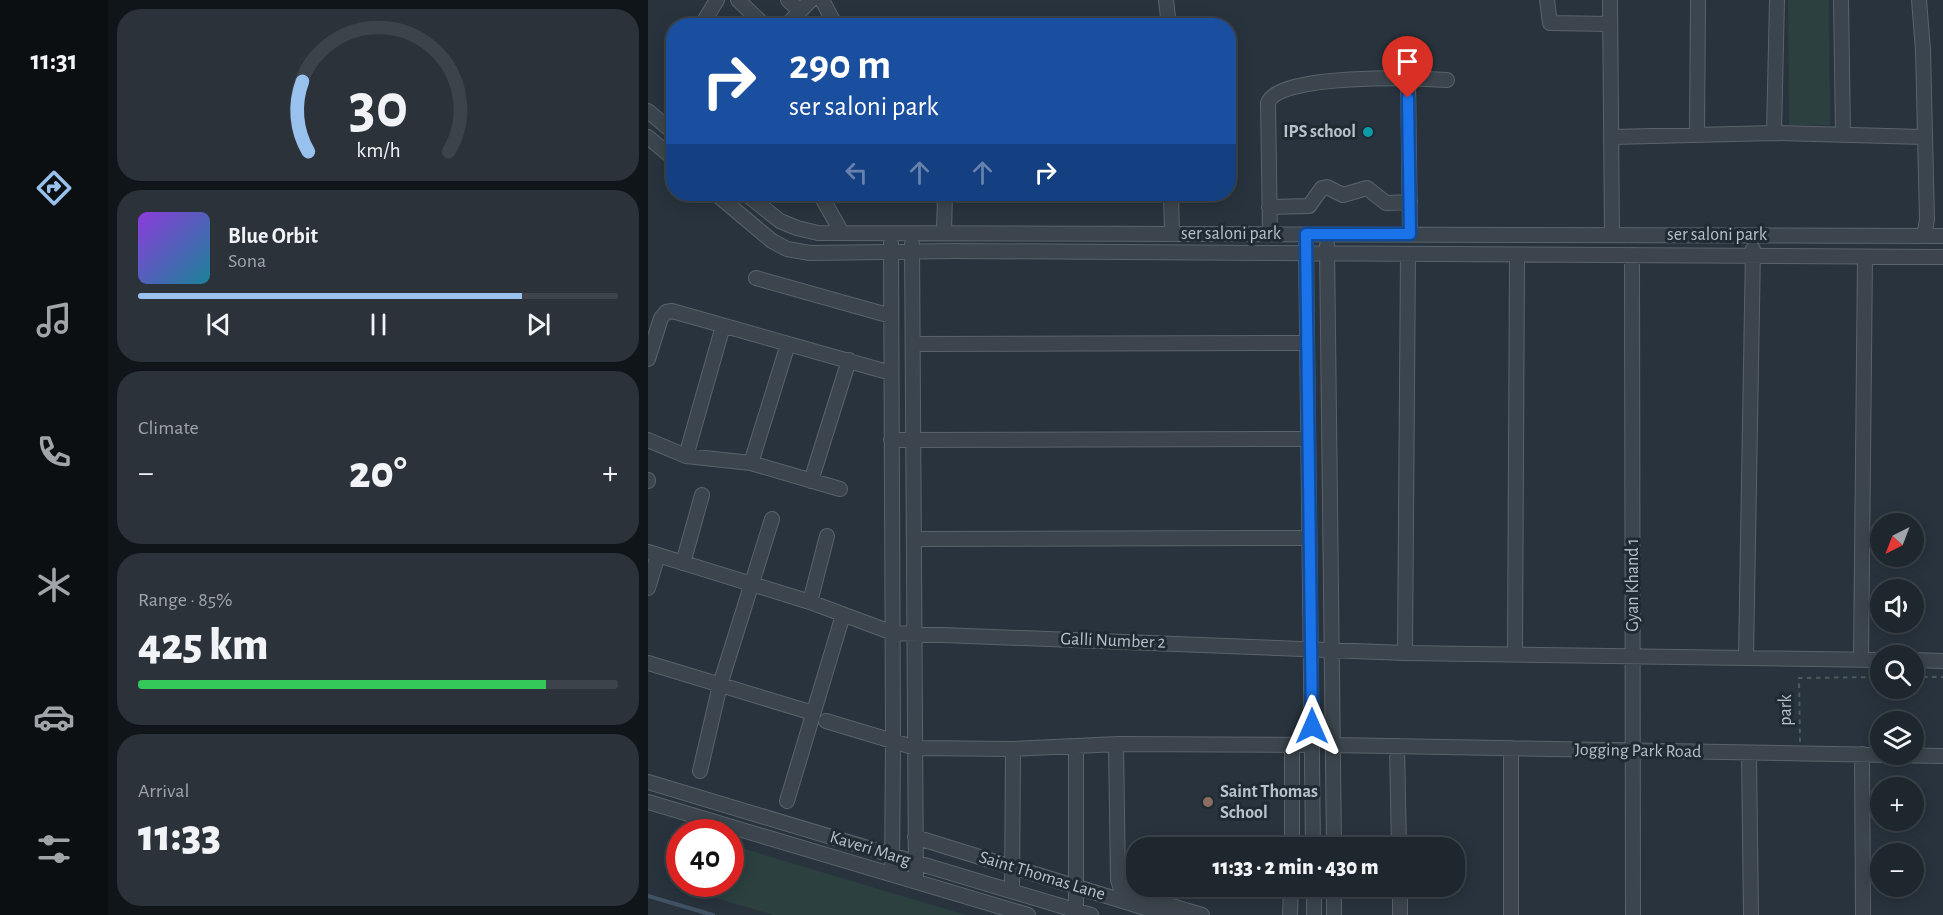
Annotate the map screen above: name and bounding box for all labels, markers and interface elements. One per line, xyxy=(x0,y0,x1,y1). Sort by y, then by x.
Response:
pin xyxy=(1382,36,1433,98)
icon: right xyxy=(690,42,768,120)
text: 290 m xyxy=(789,44,891,86)
icon: arrive xyxy=(1391,45,1424,78)
text: 11:31 xyxy=(31,47,77,74)
text: 30 xyxy=(348,76,408,138)
text: ser saloni park xyxy=(789,93,939,120)
place label: IPS school xyxy=(1283,123,1356,141)
marker: IPS school xyxy=(1361,125,1375,139)
text: km/h xyxy=(356,140,400,161)
icon: left xyxy=(840,156,873,189)
icon: ahead xyxy=(903,156,936,189)
icon: ahead xyxy=(966,156,999,189)
icon: right xyxy=(1029,156,1062,189)
icon: directions xyxy=(33,167,75,209)
text: Blue Orbit xyxy=(228,225,318,247)
street label: ser saloni park xyxy=(1181,225,1282,243)
street label: ser saloni park xyxy=(1667,226,1768,244)
text: Sona xyxy=(228,251,266,271)
icon: music xyxy=(33,299,75,341)
icon: previous xyxy=(202,308,235,341)
icon: pause xyxy=(362,308,395,341)
icon: next xyxy=(522,308,555,341)
text: Climate xyxy=(138,418,199,438)
icon: phone xyxy=(33,431,75,473)
text: 20° xyxy=(349,451,407,496)
text: − xyxy=(138,457,154,490)
text: + xyxy=(602,457,618,490)
north arrow xyxy=(1870,513,1924,567)
map controls xyxy=(1870,513,1924,897)
street label: Gyan Khand 1 xyxy=(1624,538,1642,632)
icon: climate xyxy=(33,564,75,606)
button: sound xyxy=(1870,579,1924,633)
text: Range · 85% xyxy=(138,590,233,610)
text: 425 km xyxy=(138,623,268,668)
street label: Galli Number 2 xyxy=(1060,630,1166,652)
button: search xyxy=(1870,645,1924,699)
position arrow xyxy=(1280,694,1344,758)
street label: park xyxy=(1777,694,1795,726)
icon: car xyxy=(33,696,75,738)
button: layers xyxy=(1870,711,1924,765)
street label: Jogging Park Road xyxy=(1574,741,1702,761)
button: + xyxy=(1870,777,1924,831)
text: Arrival xyxy=(138,781,189,801)
place label: Saint Thomas School xyxy=(1220,783,1318,822)
marker: Saint Thomas School xyxy=(1201,795,1215,809)
text: 11:33 xyxy=(138,814,221,859)
speed limit sign: 40 xyxy=(666,819,744,897)
icon: filters xyxy=(33,828,75,870)
street label: Kaveri Marg xyxy=(828,828,913,870)
button: − xyxy=(1870,843,1924,897)
street label: Saint Thomas Lane xyxy=(977,848,1107,904)
text: 11:33 · 2 min · 430 m xyxy=(1212,856,1379,878)

